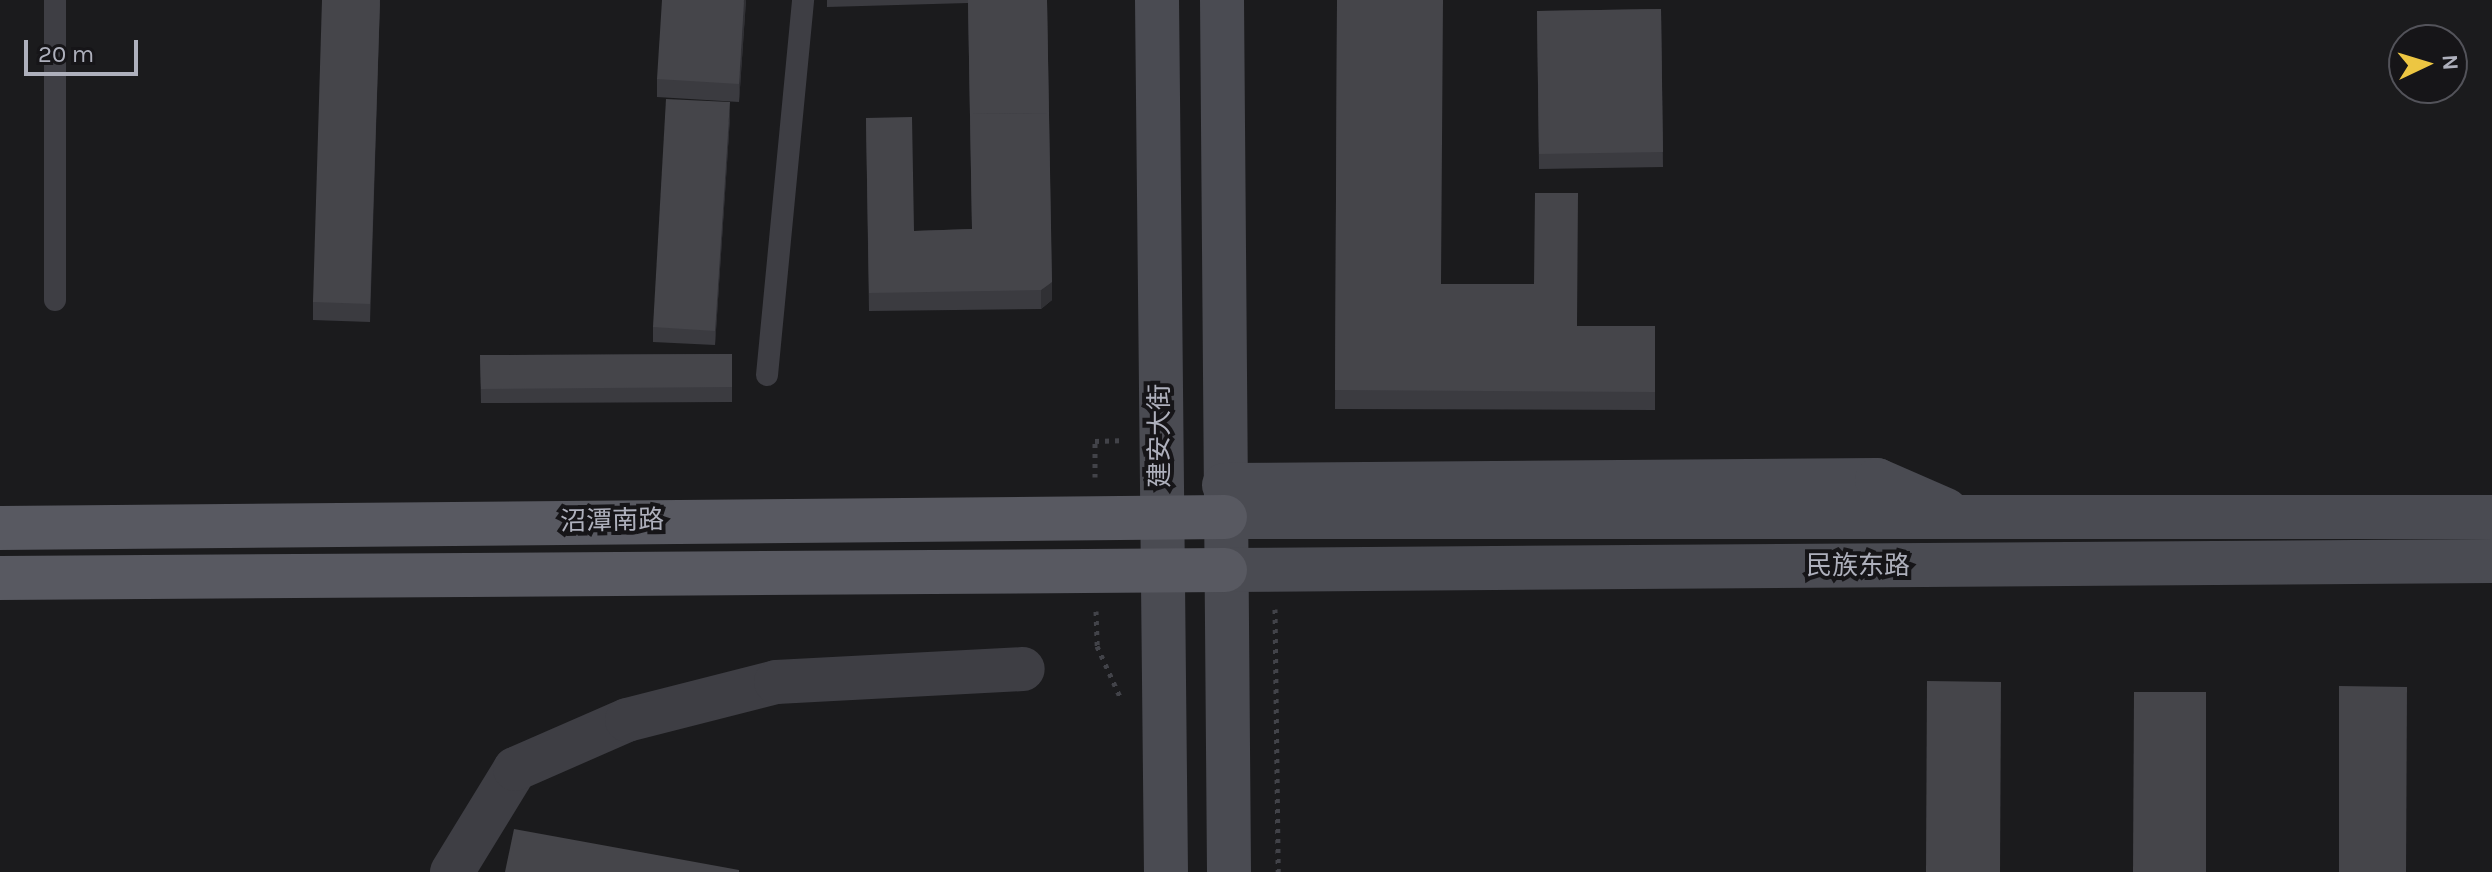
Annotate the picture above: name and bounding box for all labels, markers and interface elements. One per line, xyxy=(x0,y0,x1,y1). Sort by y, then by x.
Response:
scale bar xyxy=(28,24,142,74)
north arrow xyxy=(2388,24,2468,104)
text: 20 m xyxy=(38,40,94,68)
text: N xyxy=(2436,54,2463,71)
street label: 建安大街 xyxy=(1144,384,1176,488)
street label: 沼潭南路 xyxy=(560,504,664,538)
street label: 民族东路 xyxy=(1806,550,1910,582)

